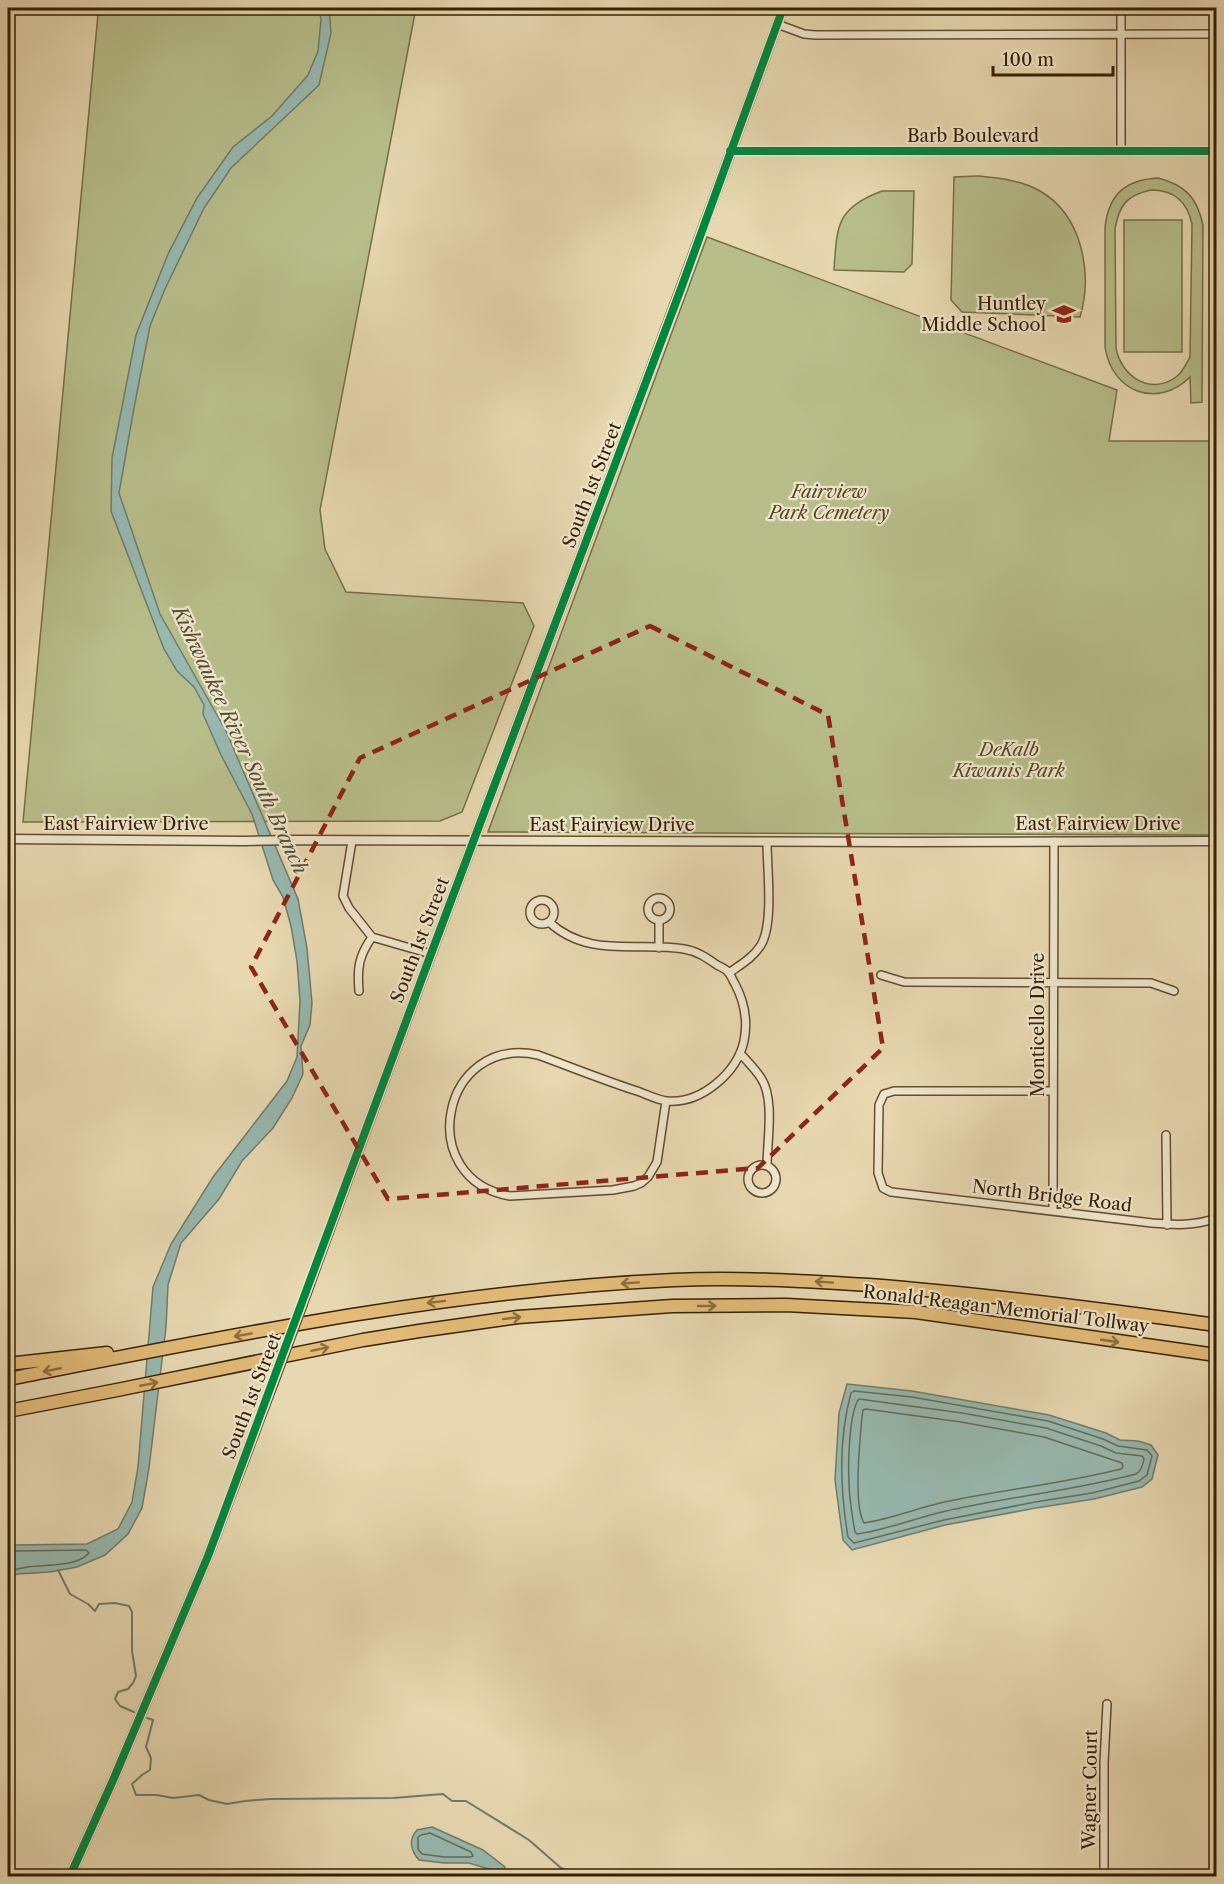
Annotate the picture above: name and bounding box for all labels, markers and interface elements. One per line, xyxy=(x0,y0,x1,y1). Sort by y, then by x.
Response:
scale bar xyxy=(993,39,1113,77)
text: 100 m xyxy=(1002,49,1054,71)
street label: Barb Boulevard xyxy=(907,125,1039,147)
place label: Huntley Middle School xyxy=(921,293,1047,336)
school or university icon: Huntley Middle School xyxy=(1051,301,1077,327)
street label: South 1st Street xyxy=(558,418,626,551)
park label: Fairview Park Cemetery xyxy=(767,481,889,524)
water label: Kishwaukee River South Branch xyxy=(166,600,313,878)
park label: DeKalb Kiwanis Park xyxy=(951,739,1066,782)
street label: East Fairview Drive xyxy=(43,813,209,835)
street label: East Fairview Drive xyxy=(1015,813,1181,835)
street label: East Fairview Drive xyxy=(529,814,695,836)
street label: South 1st Street xyxy=(386,873,454,1006)
street label: Monticello Drive xyxy=(1027,953,1049,1097)
street label: North Bridge Road xyxy=(971,1175,1133,1217)
one-way arrow xyxy=(815,1276,835,1287)
one-way arrow xyxy=(620,1277,640,1288)
street label: Ronald Reagan Memorial Tollway xyxy=(862,1281,1151,1338)
one-way arrow xyxy=(426,1296,446,1307)
one-way arrow xyxy=(696,1300,716,1312)
one-way arrow xyxy=(502,1312,522,1323)
street label: South 1st Street xyxy=(218,1329,286,1462)
one-way arrow xyxy=(234,1330,254,1341)
one-way arrow xyxy=(1099,1335,1119,1346)
one-way arrow xyxy=(310,1342,329,1354)
one-way arrow xyxy=(43,1365,62,1377)
one-way arrow xyxy=(138,1378,158,1389)
street label: Wagner Court xyxy=(1078,1729,1102,1851)

